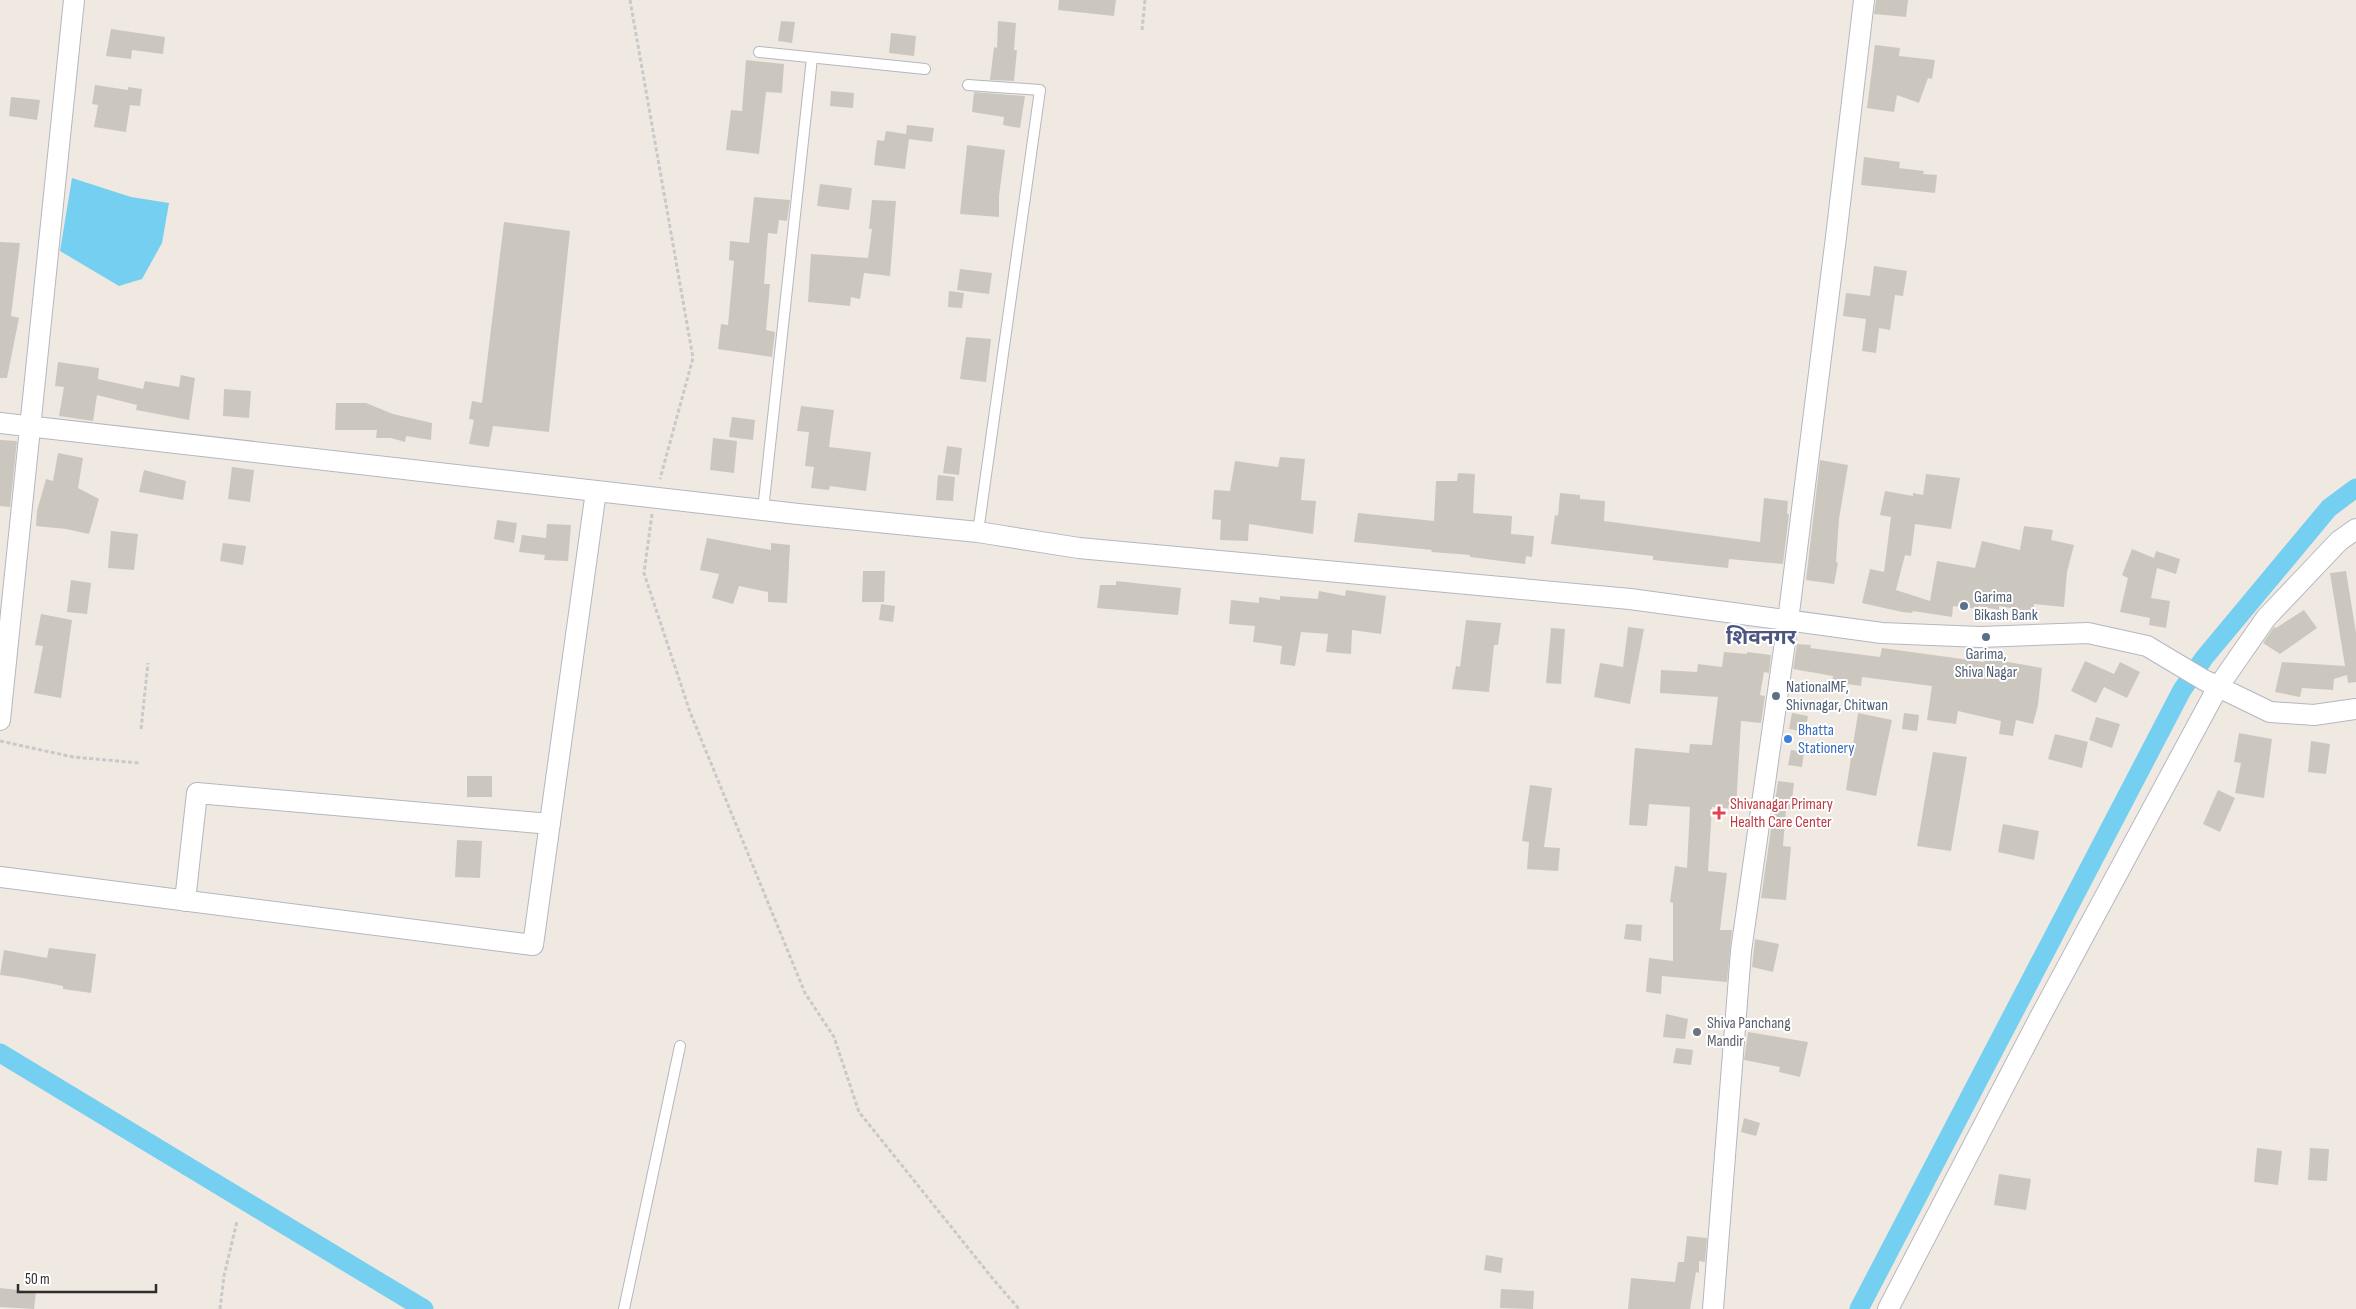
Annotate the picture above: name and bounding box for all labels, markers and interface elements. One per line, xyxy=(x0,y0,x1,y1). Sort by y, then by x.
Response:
place label: Garima Bikash Bank xyxy=(1974,588,2038,625)
marker: Garima Bikash Bank xyxy=(1958,600,1970,612)
district label: शिवनगर xyxy=(1726,625,1797,650)
marker: Garima, Shiva Nagar xyxy=(1980,631,1992,643)
place label: Garima, Shiva Nagar xyxy=(1955,645,2018,682)
place label: NationalMF, Shivnagar, Chitwan xyxy=(1786,678,1888,715)
marker: NationalMF, Shivnagar, Chitwan xyxy=(1770,690,1782,702)
place label: Bhatta Stationery xyxy=(1798,721,1854,758)
marker: Bhatta Stationery xyxy=(1782,733,1794,745)
place label: Shivanagar Primary Health Care Center xyxy=(1730,795,1833,832)
marker: Shivanagar Primary Health Care Center xyxy=(1712,806,1726,820)
place label: Shiva Panchang Mandir xyxy=(1707,1014,1791,1051)
marker: Shiva Panchang Mandir xyxy=(1691,1026,1703,1038)
scale bar xyxy=(18,1262,155,1294)
text: 50 m xyxy=(25,1270,50,1289)

